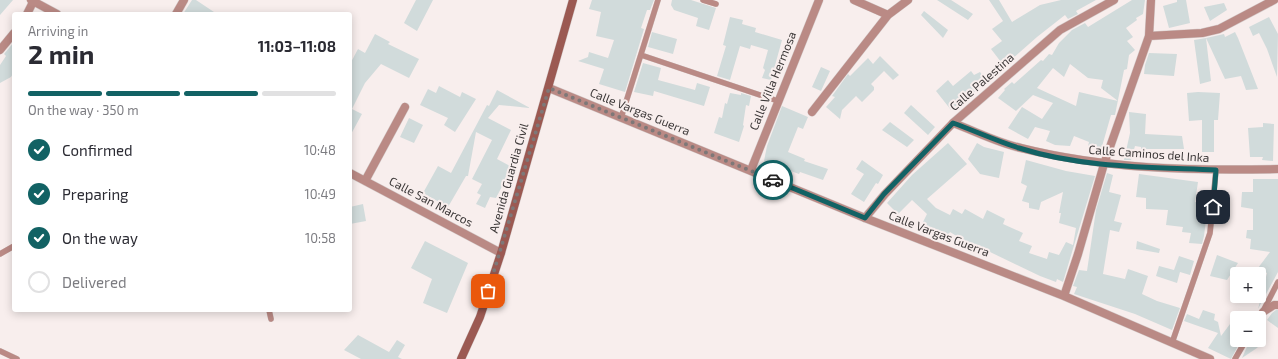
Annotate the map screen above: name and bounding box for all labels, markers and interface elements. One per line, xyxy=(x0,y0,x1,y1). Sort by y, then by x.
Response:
text: Arriving in xyxy=(28,23,88,39)
street label: Calle Villa Hermosa xyxy=(746,29,798,132)
text: 11:03–11:08 xyxy=(258,37,336,55)
text: 2 min xyxy=(28,38,94,69)
street label: Calle Palestina xyxy=(946,50,1016,113)
street label: Calle Vargas Guerra xyxy=(588,85,692,138)
text: On the way · 350 m xyxy=(28,102,139,118)
street label: Avenida Guardia Civil xyxy=(486,121,531,234)
icon: check xyxy=(28,139,50,161)
text: Confirmed xyxy=(62,141,133,159)
text: 10:48 xyxy=(304,142,336,158)
street label: Calle Caminos del Inka xyxy=(1088,142,1210,164)
courier xyxy=(753,160,793,200)
icon: car xyxy=(762,169,784,191)
street label: Calle San Marcos xyxy=(387,173,476,229)
icon: check xyxy=(28,183,50,205)
text: Preparing xyxy=(62,185,128,203)
text: 10:49 xyxy=(304,186,336,202)
pin xyxy=(1196,190,1230,224)
icon: home xyxy=(1202,196,1224,218)
street label: Calle Vargas Guerra xyxy=(887,207,992,259)
icon: check xyxy=(28,227,50,249)
text: On the way xyxy=(62,229,138,247)
text: 10:58 xyxy=(305,230,336,246)
map controls xyxy=(1230,267,1266,347)
button: + xyxy=(1230,267,1266,303)
text: Delivered xyxy=(62,273,127,291)
pin xyxy=(471,274,505,308)
icon: bag xyxy=(477,280,499,302)
button: − xyxy=(1230,311,1266,347)

